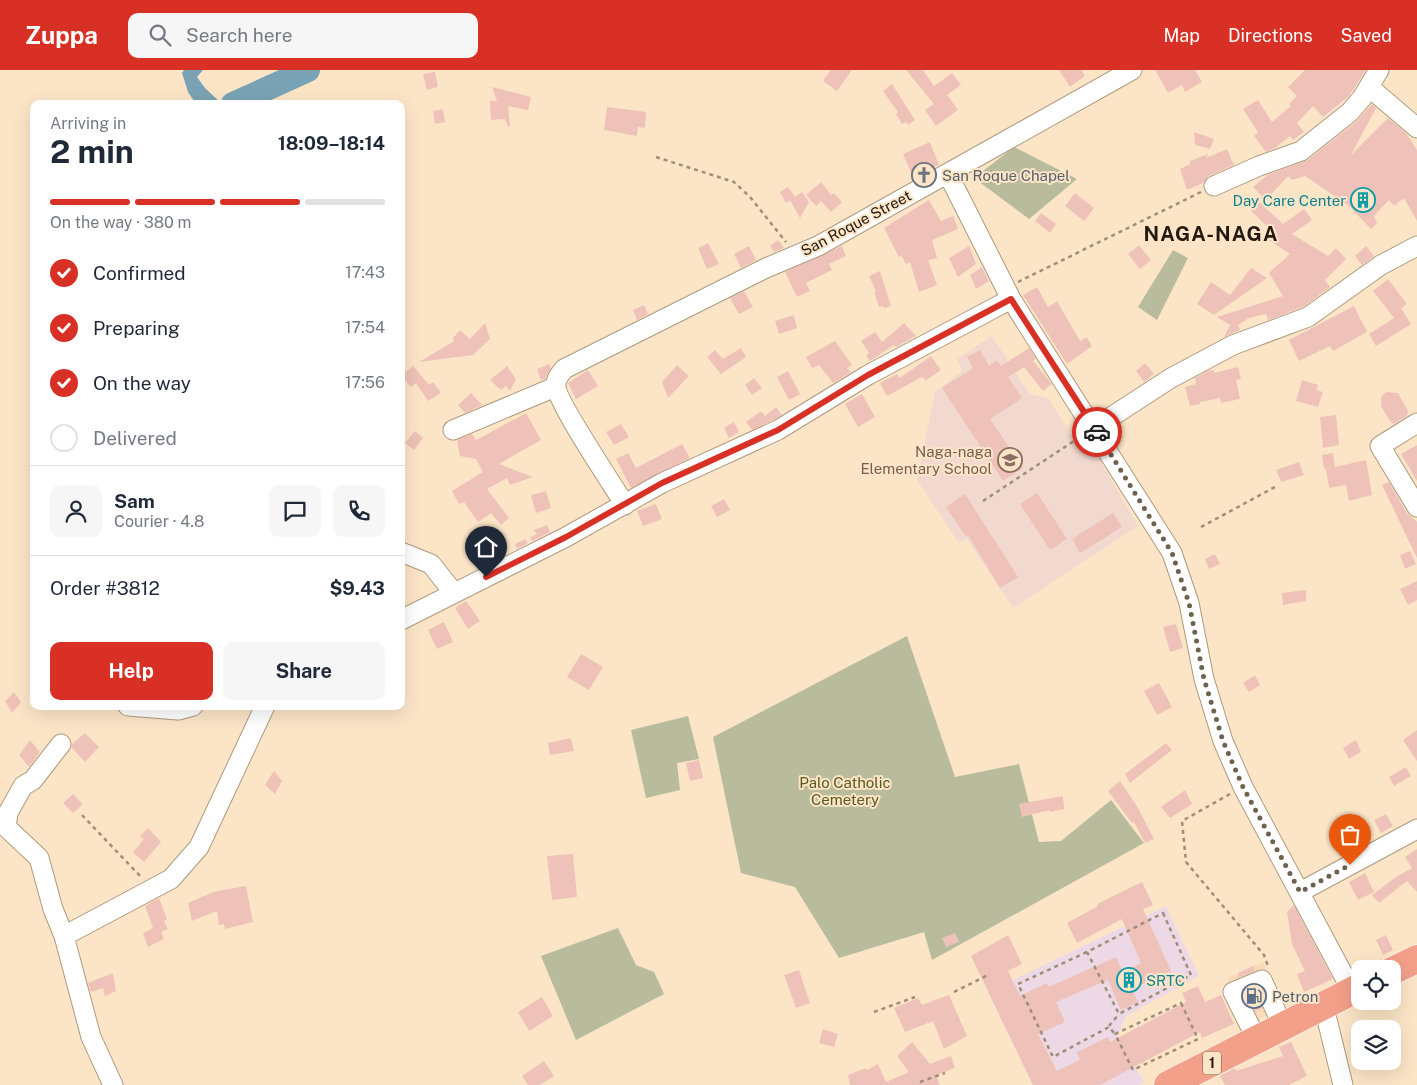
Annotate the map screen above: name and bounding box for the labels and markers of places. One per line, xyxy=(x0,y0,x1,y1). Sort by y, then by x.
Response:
church icon: San Roque Chapel xyxy=(911,162,937,188)
place label: San Roque Chapel xyxy=(942,167,1070,184)
building icon: Day Care Center xyxy=(1350,187,1376,213)
place label: Day Care Center xyxy=(1233,192,1346,209)
place label: Naga-naga Elementary School xyxy=(860,443,992,477)
school or university icon: Naga-naga Elementary School xyxy=(997,447,1023,473)
pin xyxy=(465,526,507,577)
pin xyxy=(1329,814,1371,865)
building icon: SRTC xyxy=(1116,967,1142,993)
place label: SRTC xyxy=(1146,972,1185,989)
fuel station icon: Petron xyxy=(1241,983,1267,1009)
place label: Petron xyxy=(1272,988,1318,1005)

